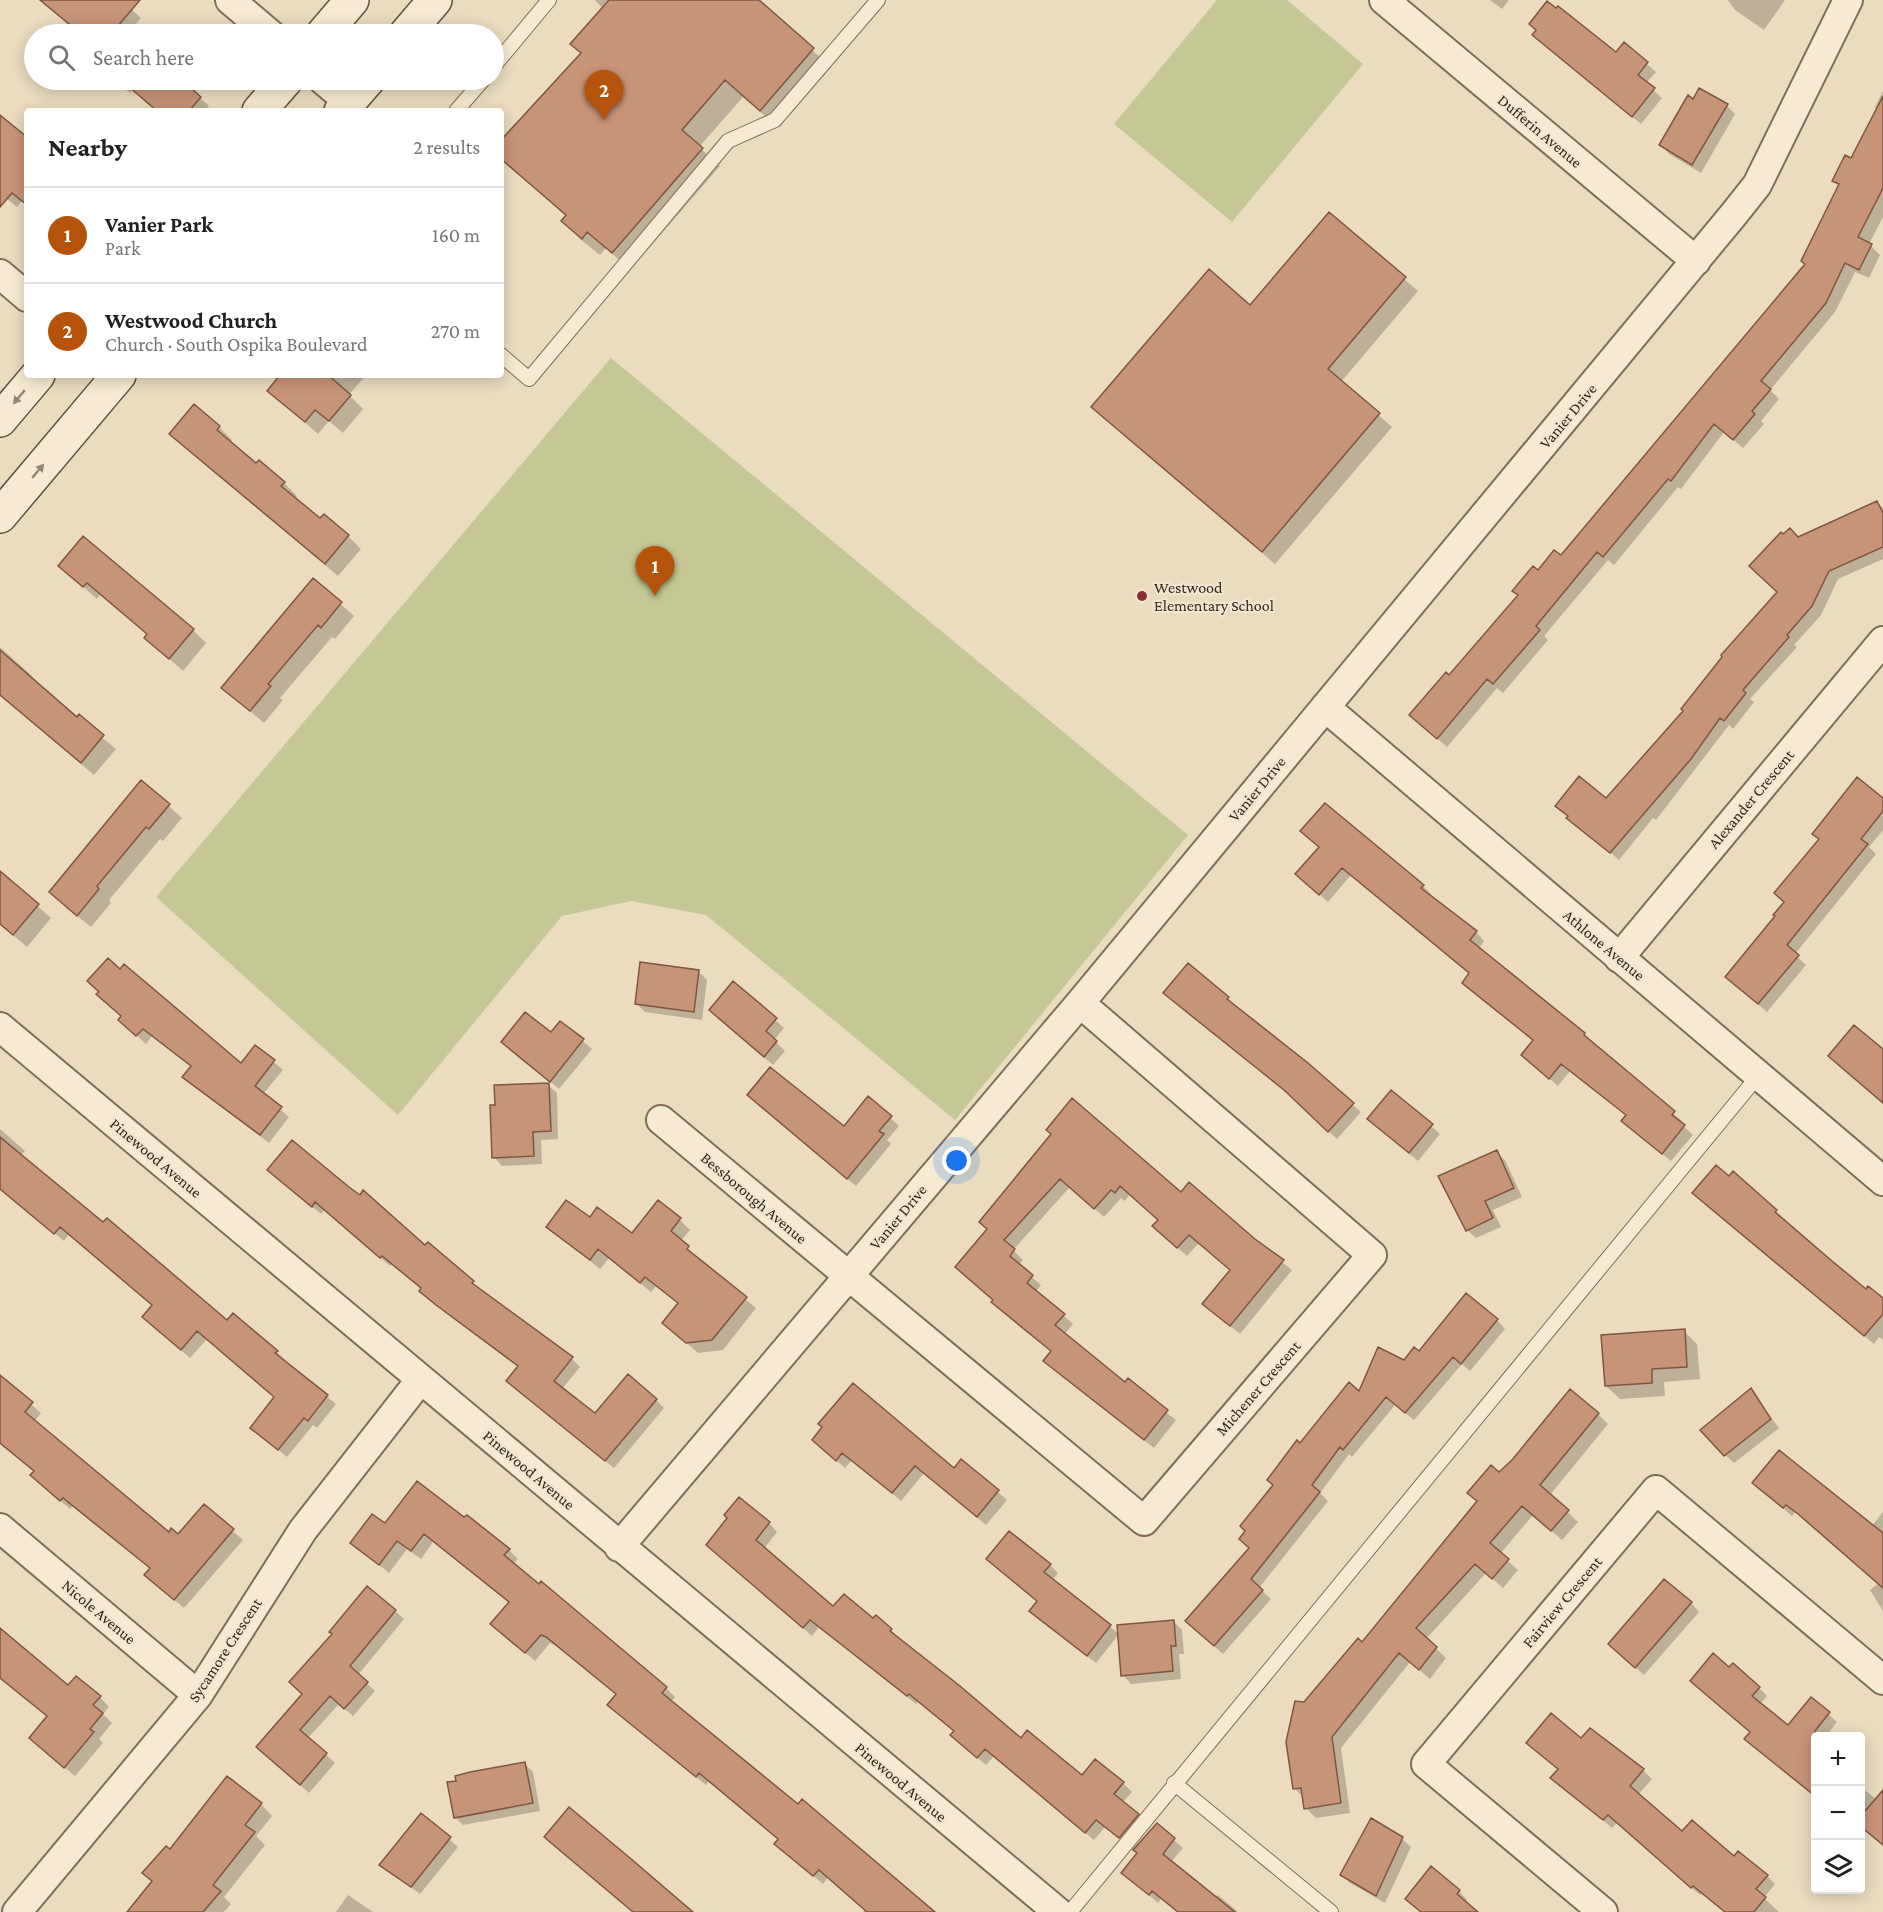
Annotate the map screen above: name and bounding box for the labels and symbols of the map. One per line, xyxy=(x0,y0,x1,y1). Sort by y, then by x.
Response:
pin: 2 xyxy=(584,70,624,120)
street label: Dufferin Avenue xyxy=(1495,91,1585,171)
street label: Vanier Drive xyxy=(1536,380,1600,452)
one-way arrow xyxy=(13,389,26,404)
one-way arrow xyxy=(31,464,44,479)
pin: 1 xyxy=(636,546,674,596)
place label: Westwood Elementary School xyxy=(1154,579,1274,615)
marker: Westwood Elementary School xyxy=(1135,589,1149,603)
street label: Alexander Crescent xyxy=(1705,746,1798,852)
street label: Vanier Drive xyxy=(1225,753,1289,825)
street label: Athlone Avenue xyxy=(1560,906,1648,984)
street label: Pinewood Avenue xyxy=(107,1115,205,1201)
your location xyxy=(942,1146,971,1175)
street label: Bessborough Avenue xyxy=(697,1149,810,1248)
street label: Vanier Drive xyxy=(866,1181,930,1253)
street label: Michener Crescent xyxy=(1212,1337,1304,1439)
street label: Pinewood Avenue xyxy=(480,1427,578,1513)
street label: Fairview Crescent xyxy=(1519,1552,1606,1651)
street label: Nicole Avenue xyxy=(59,1576,139,1648)
street label: Sycamore Crescent xyxy=(185,1594,266,1706)
street label: Pinewood Avenue xyxy=(852,1739,950,1825)

